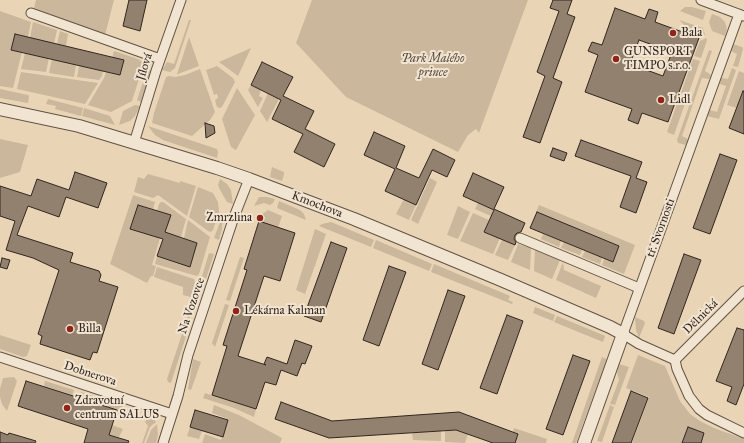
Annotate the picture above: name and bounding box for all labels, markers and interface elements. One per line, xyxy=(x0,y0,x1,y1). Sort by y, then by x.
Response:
place label: Bala xyxy=(681,26,702,40)
marker: Bala xyxy=(668,28,678,38)
place label: GUNSPORT TIMPO s.r.o. xyxy=(624,45,692,73)
street label: Jílová xyxy=(134,52,156,82)
park label: Park Malého prince xyxy=(402,52,464,80)
marker: GUNSPORT TIMPO s.r.o. xyxy=(611,54,621,64)
place label: Lidl xyxy=(669,93,690,107)
marker: Lidl xyxy=(656,95,666,105)
street label: Kmochova xyxy=(290,189,344,221)
street label: tř. Svornosti xyxy=(644,197,678,259)
place label: Zmrzlina xyxy=(206,211,252,225)
marker: Zmrzlina xyxy=(255,213,265,223)
street label: Na Vozovce xyxy=(176,276,208,336)
street label: Dělnická xyxy=(681,297,721,337)
place label: Lékárna Kalman xyxy=(244,304,326,318)
marker: Lékárna Kalman xyxy=(231,306,241,316)
place label: Billa xyxy=(78,322,101,336)
marker: Billa xyxy=(65,324,75,334)
street label: Dobnerova xyxy=(62,359,118,389)
place label: Zdravotní centrum SALUS xyxy=(75,394,159,422)
marker: Zdravotní centrum SALUS xyxy=(62,403,72,413)

